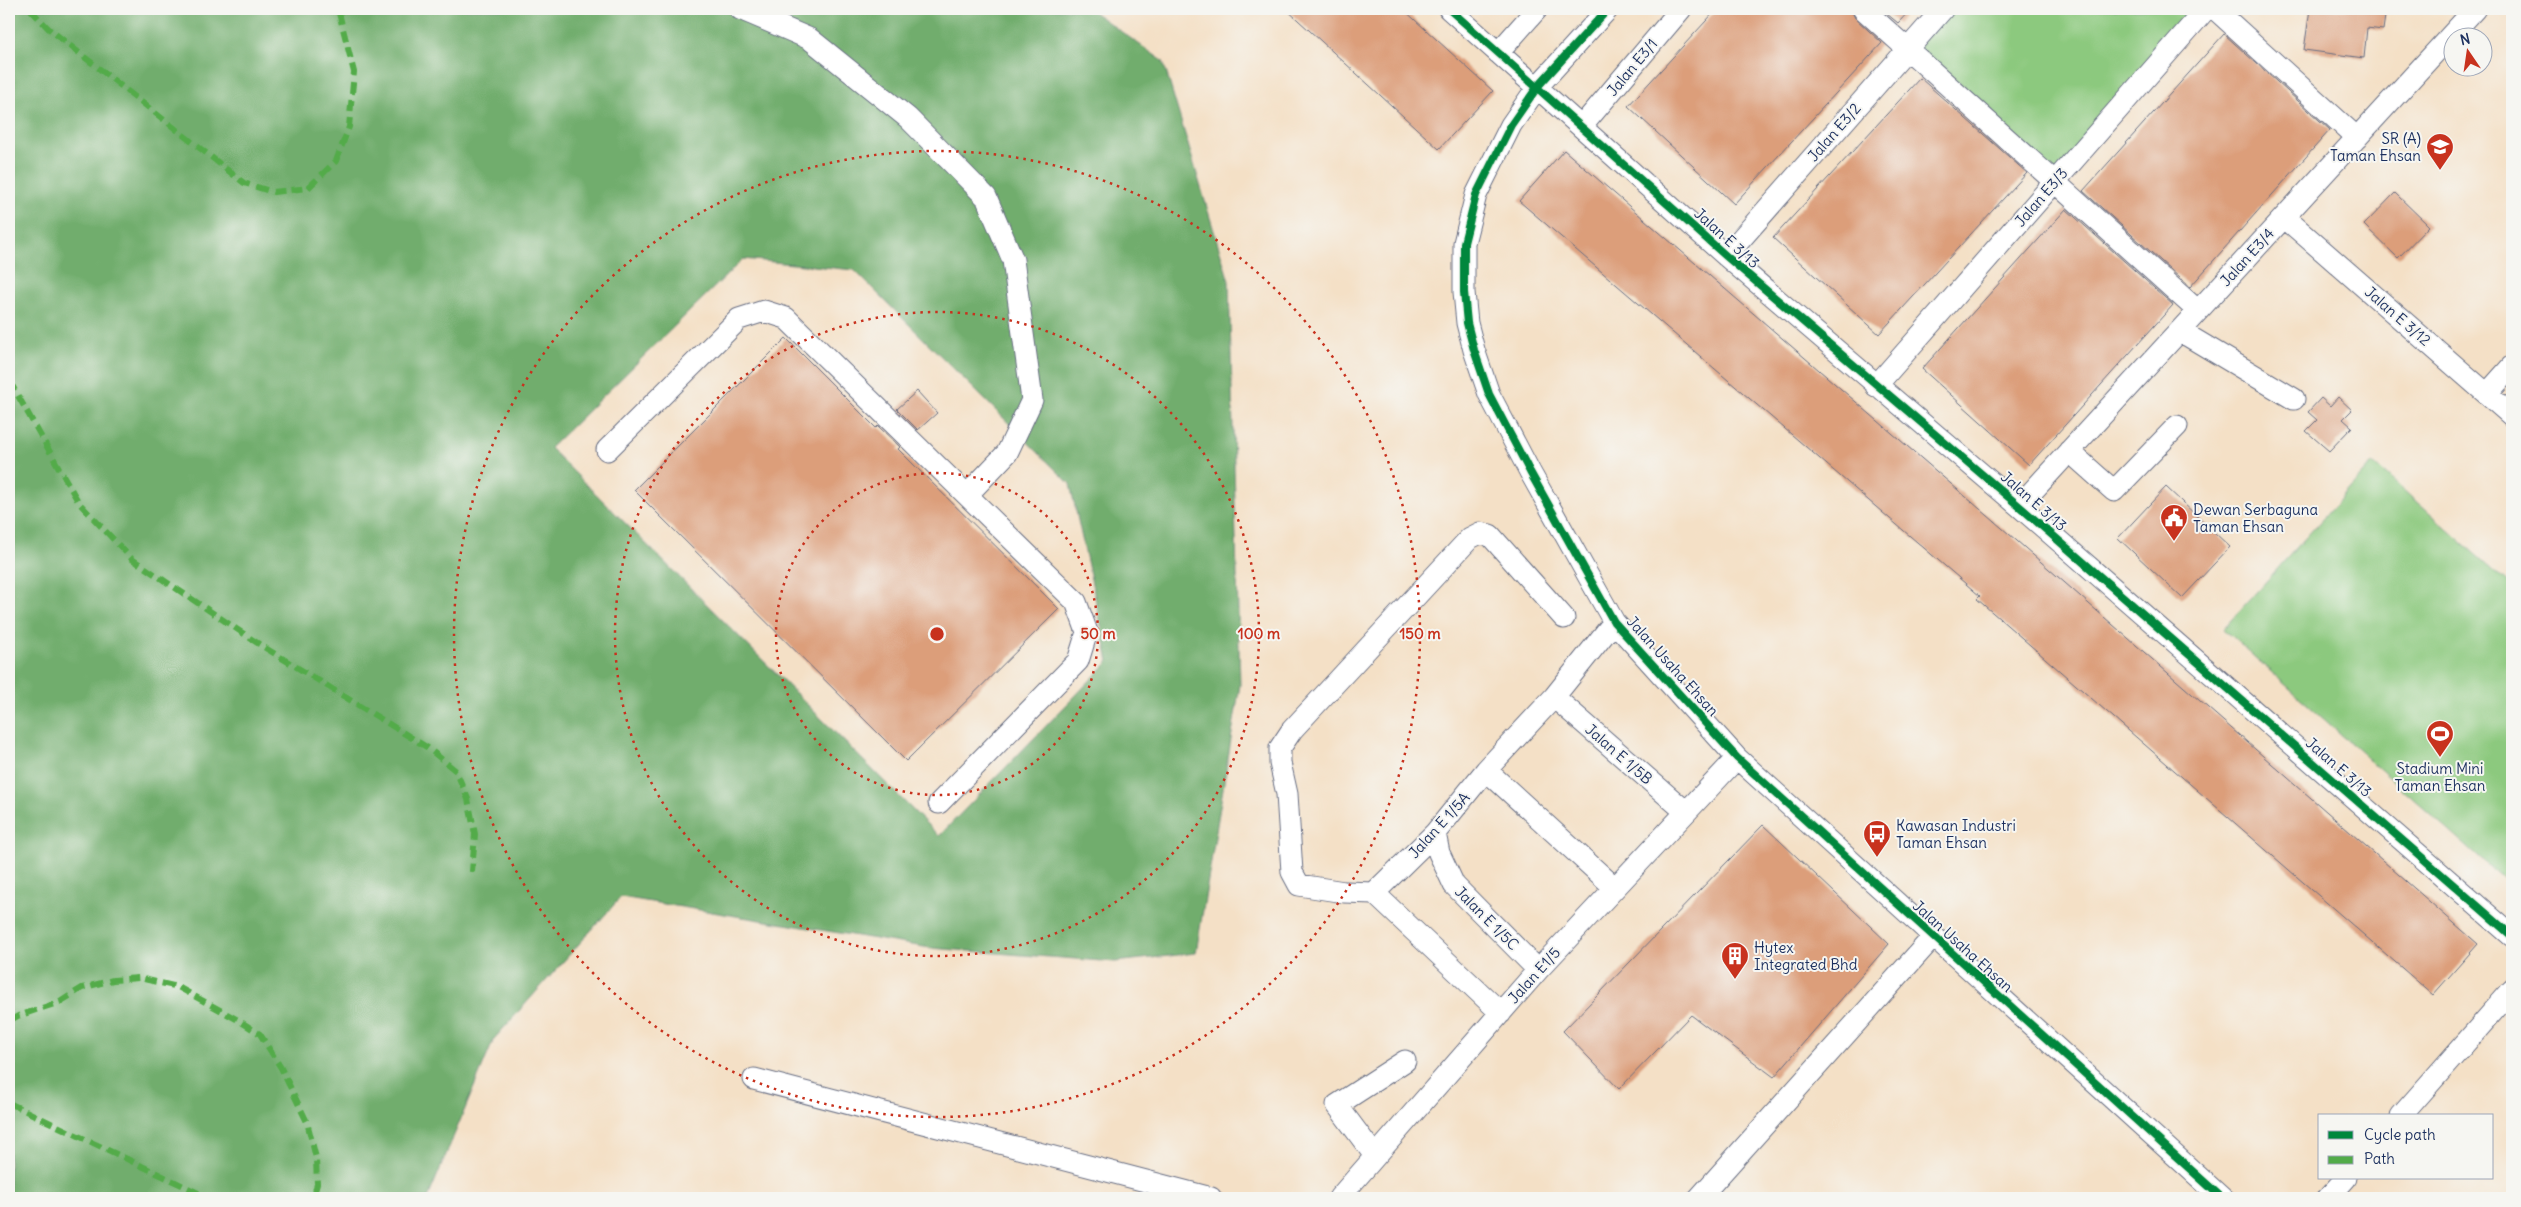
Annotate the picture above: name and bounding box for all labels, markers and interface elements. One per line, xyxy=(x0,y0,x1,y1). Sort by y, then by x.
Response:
north arrow xyxy=(2444,28,2494,78)
text: N xyxy=(2458,29,2472,49)
street label: Jalan E3/1 xyxy=(1603,34,1661,100)
street label: Jalan E3/2 xyxy=(1803,99,1865,165)
place label: SR (A) Taman Ehsan xyxy=(2330,129,2421,165)
school or university icon: SR (A) Taman Ehsan xyxy=(2425,132,2455,171)
street label: Jalan E3/3 xyxy=(2010,164,2072,230)
street label: Jalan E 3/13 xyxy=(1690,204,1764,272)
street label: Jalan E3/4 xyxy=(2216,224,2278,290)
street label: Jalan E 3/12 xyxy=(2361,282,2435,350)
street label: Jalan E 3/13 xyxy=(1997,467,2071,535)
place label: Dewan Serbaguna Taman Ehsan xyxy=(2193,500,2318,536)
public building icon: Dewan Serbaguna Taman Ehsan xyxy=(2159,503,2189,542)
street label: Jalan Usaha Ehsan xyxy=(1623,612,1723,720)
text: 50 m xyxy=(1080,624,1116,643)
text: 100 m xyxy=(1238,624,1280,643)
text: 150 m xyxy=(1399,624,1441,643)
centre of rings xyxy=(928,625,946,643)
sports icon: Stadium Mini Taman Ehsan xyxy=(2425,719,2455,758)
street label: Jalan E 1/5B xyxy=(1582,720,1657,788)
street label: Jalan E 3/13 xyxy=(2302,733,2376,801)
place label: Stadium Mini Taman Ehsan xyxy=(2395,759,2486,795)
street label: Jalan E 1/5A xyxy=(1404,788,1474,862)
place label: Kawasan Industri Taman Ehsan xyxy=(1896,816,2016,852)
bus stop icon: Kawasan Industri Taman Ehsan xyxy=(1862,819,1892,858)
street label: Jalan E 1/5C xyxy=(1451,882,1523,954)
street label: Jalan Usaha Ehsan xyxy=(1909,896,2017,996)
place label: Hytex Integrated Bhd xyxy=(1754,938,1858,974)
building icon: Hytex Integrated Bhd xyxy=(1720,941,1750,980)
street label: Jalan E1/5 xyxy=(1504,943,1564,1007)
legend xyxy=(2318,1114,2494,1180)
text: Cycle path xyxy=(2364,1125,2436,1144)
text: Path xyxy=(2364,1149,2395,1168)

